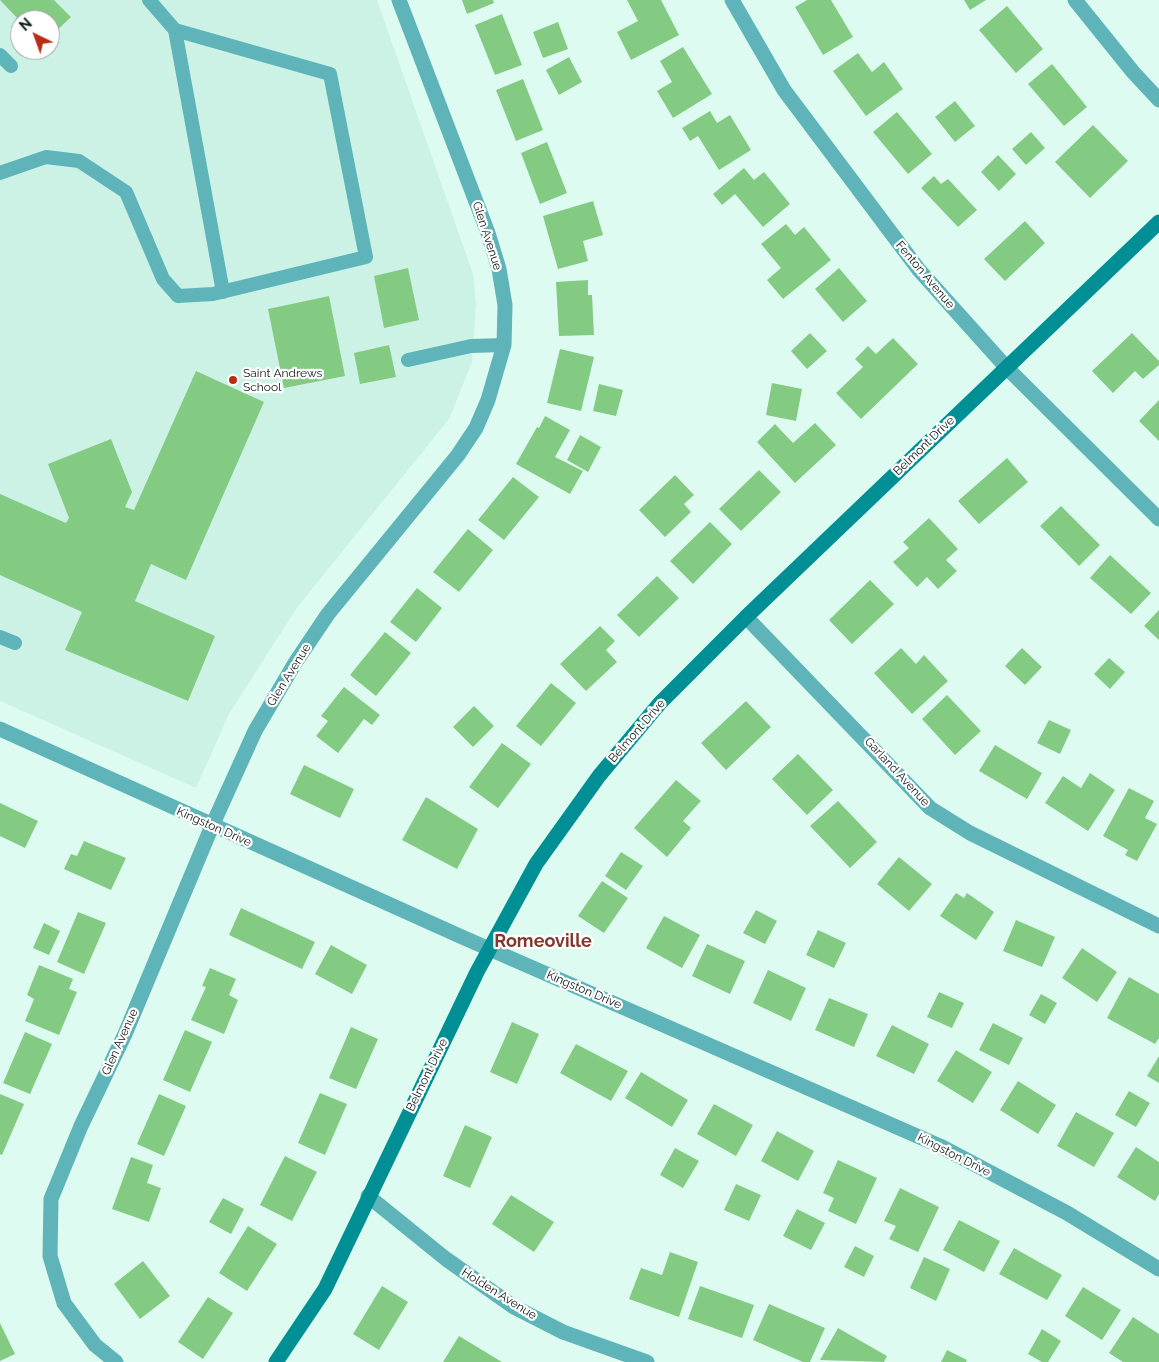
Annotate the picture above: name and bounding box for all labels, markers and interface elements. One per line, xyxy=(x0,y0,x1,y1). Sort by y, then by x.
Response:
north arrow xyxy=(10,10,60,60)
text: N xyxy=(16,15,35,34)
street label: Glen Avenue xyxy=(469,200,505,272)
street label: Fenton Avenue xyxy=(893,238,957,312)
place label: Saint Andrews School xyxy=(243,366,322,394)
marker: Saint Andrews School xyxy=(227,374,239,386)
street label: Belmont Drive xyxy=(891,413,957,479)
street label: Glen Avenue xyxy=(264,641,314,709)
street label: Belmont Drive xyxy=(606,696,668,766)
street label: Garland Avenue xyxy=(861,735,933,809)
street label: Kingston Drive xyxy=(174,804,254,850)
district label: Romeoville xyxy=(494,931,592,953)
street label: Kingston Drive xyxy=(544,968,624,1012)
street label: Glen Avenue xyxy=(99,1007,141,1077)
street label: Belmont Drive xyxy=(403,1036,451,1114)
street label: Kingston Drive xyxy=(915,1130,993,1180)
street label: Holden Avenue xyxy=(459,1265,539,1323)

